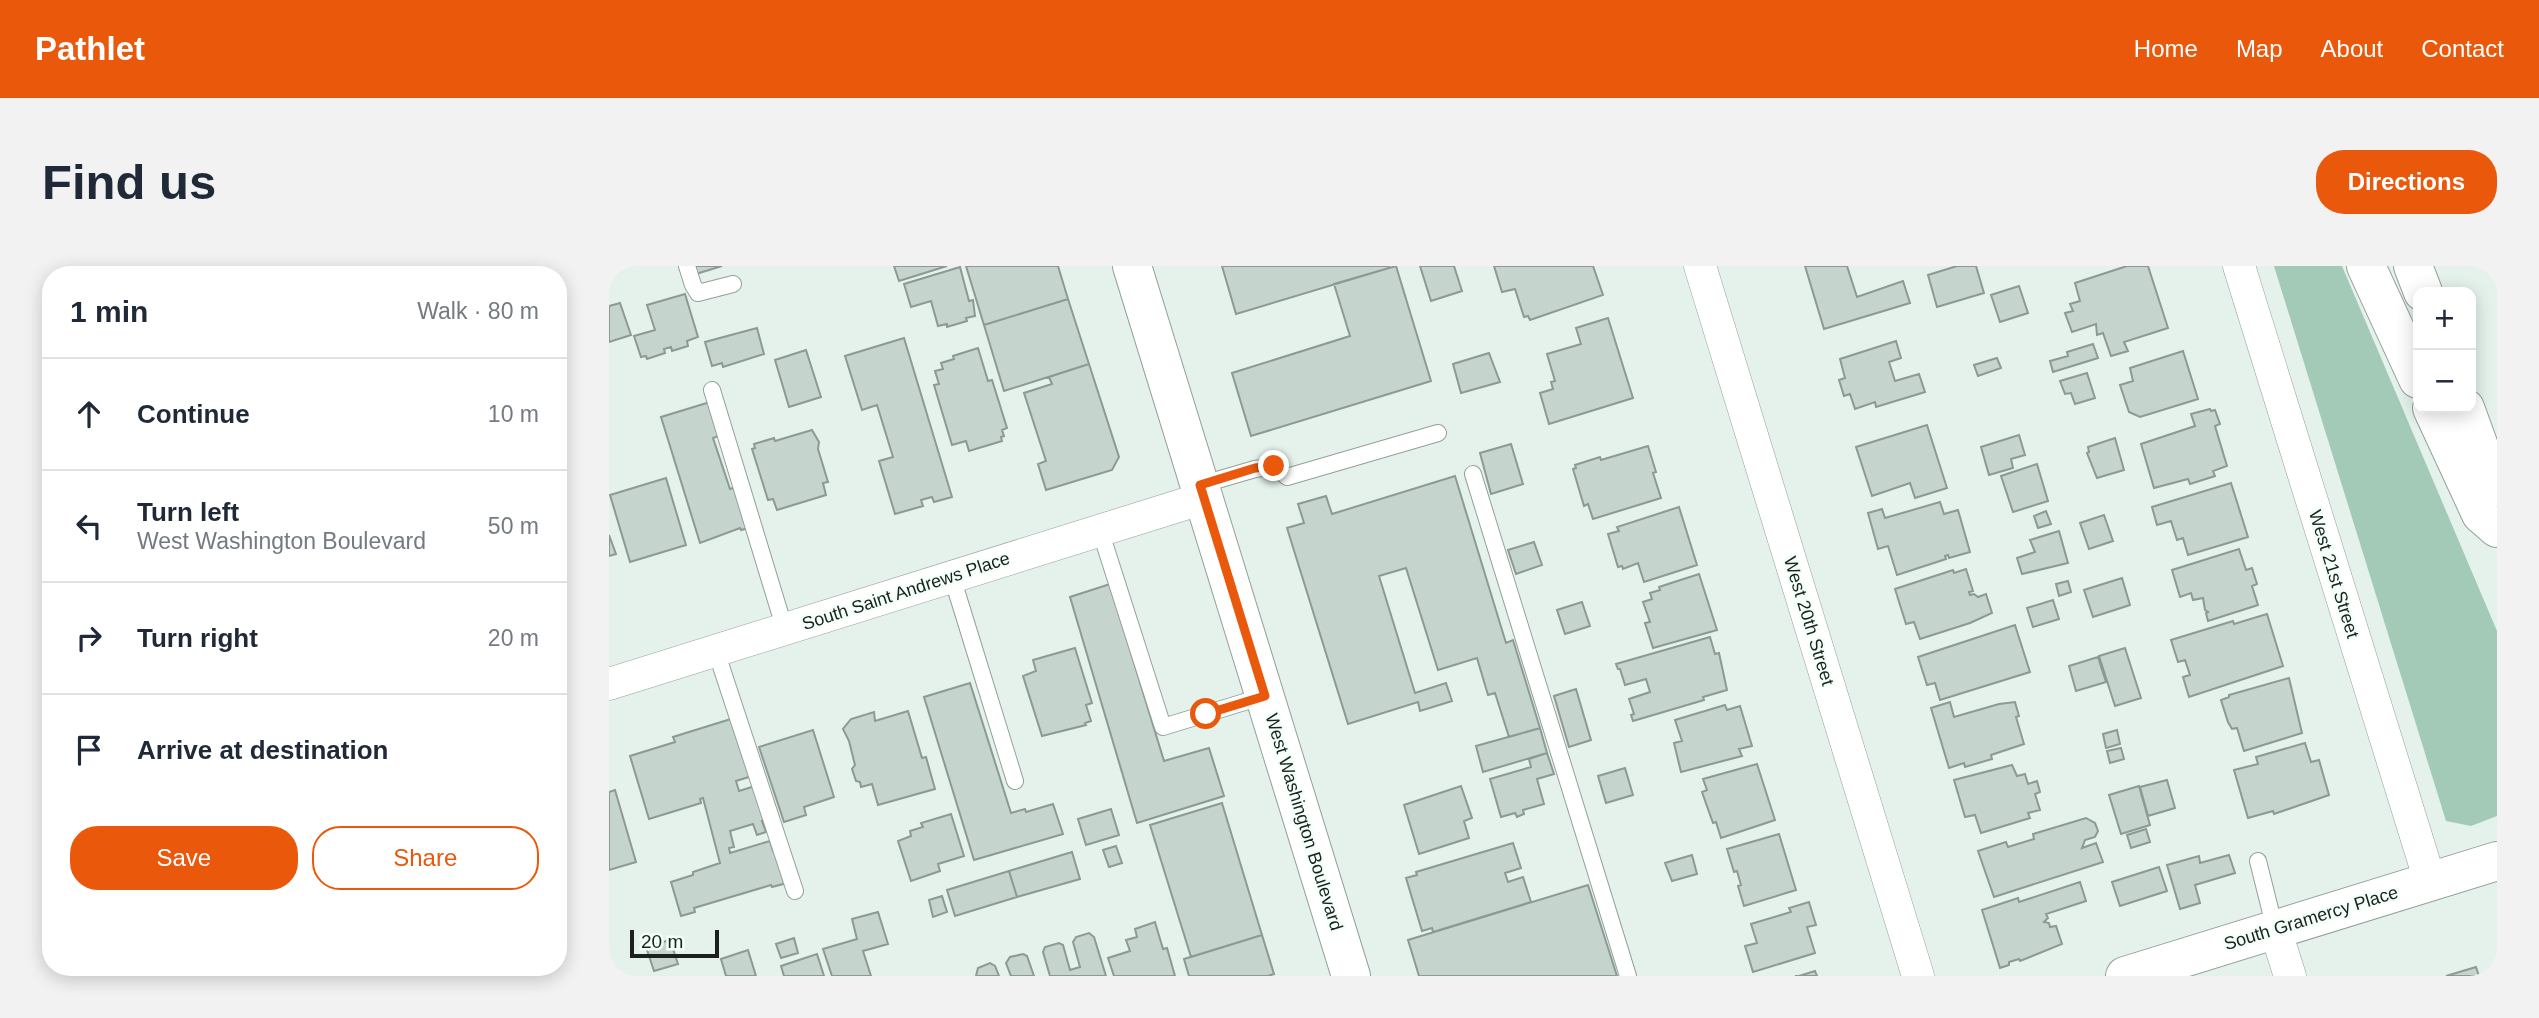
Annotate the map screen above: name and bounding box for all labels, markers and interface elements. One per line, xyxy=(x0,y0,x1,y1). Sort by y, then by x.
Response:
text: Pathlet xyxy=(35,30,145,67)
text: Home xyxy=(2134,35,2198,62)
text: Map xyxy=(2236,35,2283,62)
text: About xyxy=(2321,35,2383,62)
text: Contact xyxy=(2421,35,2504,62)
button: Directions xyxy=(2316,150,2497,214)
text: Find us xyxy=(42,155,216,209)
map controls xyxy=(2413,287,2476,413)
button: + xyxy=(2413,287,2476,350)
text: 1 min xyxy=(70,295,148,328)
text: Walk · 80 m xyxy=(417,298,539,324)
button: − xyxy=(2413,350,2476,413)
icon: ahead xyxy=(70,395,108,433)
text: Continue xyxy=(137,399,250,429)
text: 10 m xyxy=(488,401,539,427)
route end xyxy=(1258,450,1289,481)
text: Turn left xyxy=(137,497,239,527)
icon: left xyxy=(70,507,108,545)
street label: West 21st Street xyxy=(2305,508,2363,640)
text: 50 m xyxy=(488,513,539,539)
text: West Washington Boulevard xyxy=(137,528,426,554)
street label: South Saint Andrews Place xyxy=(800,548,1012,634)
street label: West 20th Street xyxy=(1780,554,1838,688)
icon: right xyxy=(70,619,108,657)
text: Turn right xyxy=(137,623,258,653)
text: 20 m xyxy=(488,625,539,651)
route start xyxy=(1190,698,1221,729)
street label: West Washington Boulevard xyxy=(1261,711,1347,933)
icon: arrive xyxy=(70,731,108,769)
text: Arrive at destination xyxy=(137,735,388,765)
button: Save xyxy=(70,826,298,890)
button: Share xyxy=(312,826,539,890)
street label: South Gramercy Place xyxy=(2221,882,2401,954)
scale bar xyxy=(630,927,719,959)
text: 20 m xyxy=(641,931,683,952)

